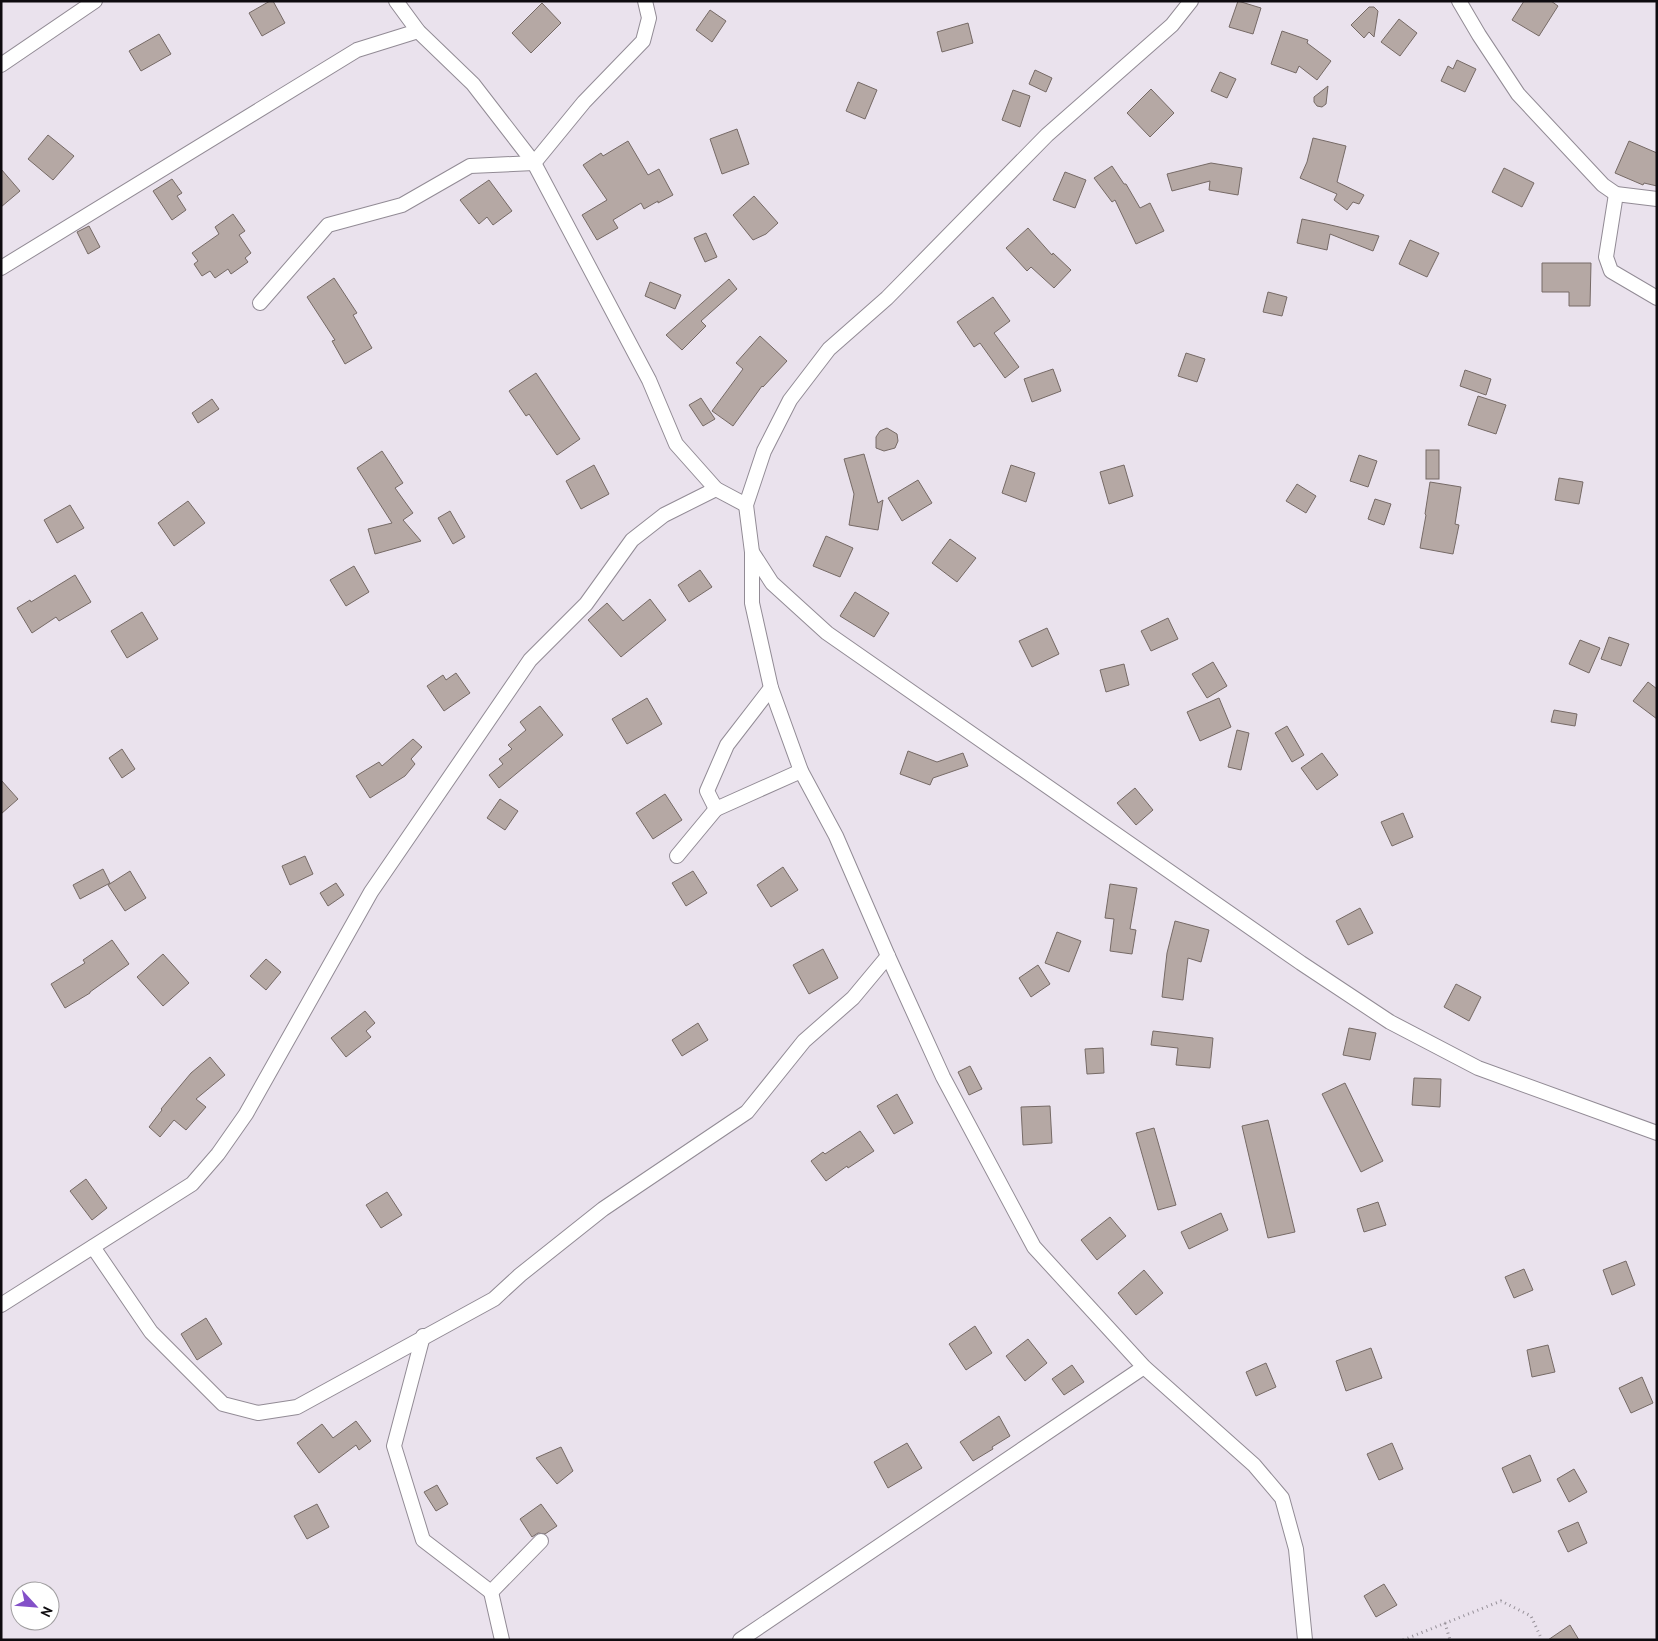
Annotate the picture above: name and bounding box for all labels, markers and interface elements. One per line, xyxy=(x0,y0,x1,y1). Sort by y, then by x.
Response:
north arrow xyxy=(10,1581,60,1631)
text: N xyxy=(37,1604,57,1620)

